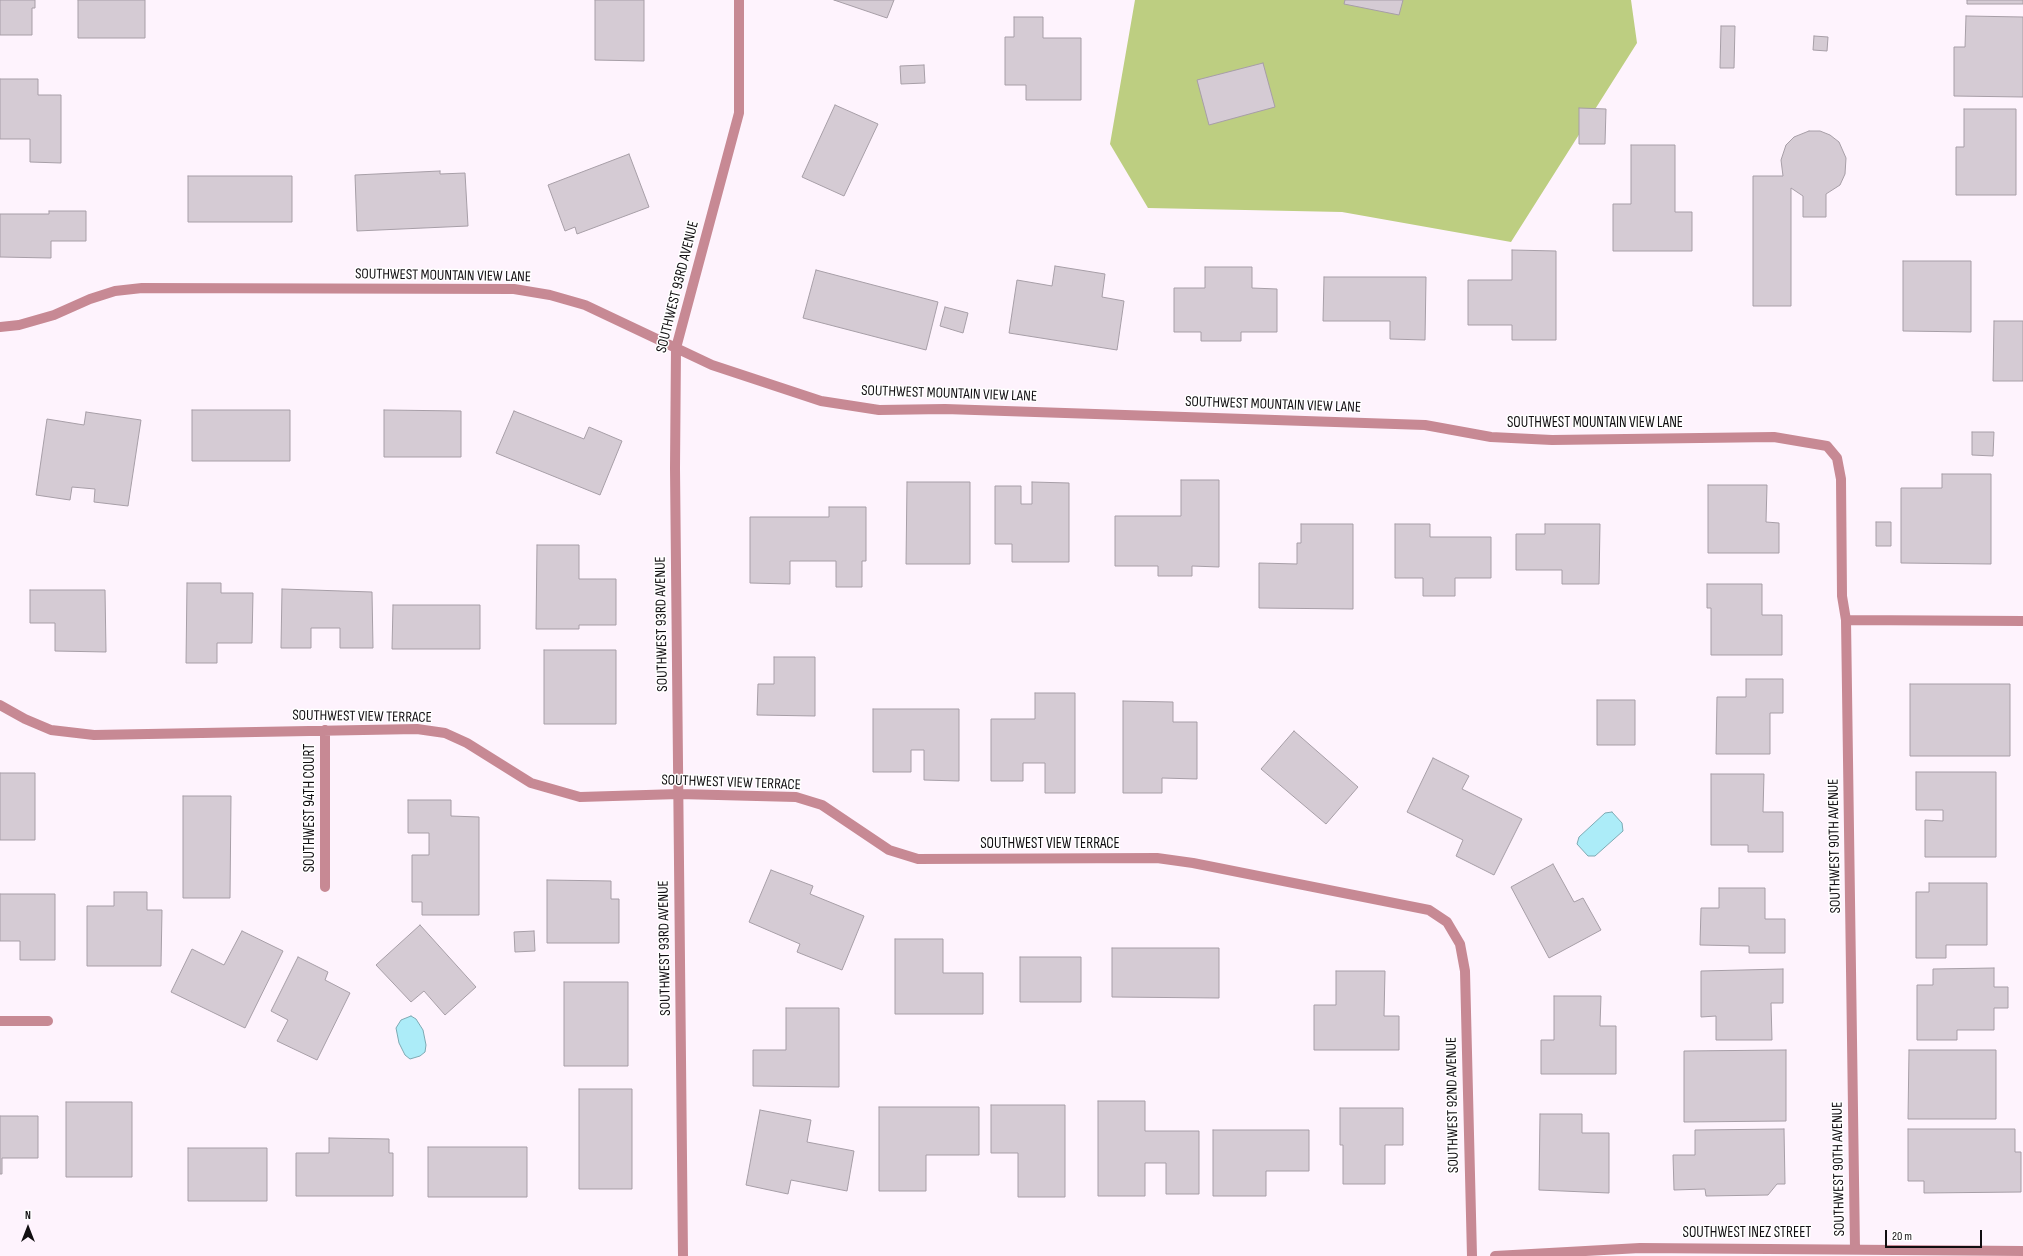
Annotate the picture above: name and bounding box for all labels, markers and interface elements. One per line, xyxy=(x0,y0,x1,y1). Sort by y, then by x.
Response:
street label: SOUTHWEST 93RD AVENUE xyxy=(653,219,703,355)
street label: SOUTHWEST MOUNTAIN VIEW LANE xyxy=(355,265,531,287)
street label: SOUTHWEST MOUNTAIN VIEW LANE xyxy=(861,382,1037,406)
street label: SOUTHWEST MOUNTAIN VIEW LANE xyxy=(1185,393,1361,417)
street label: SOUTHWEST MOUNTAIN VIEW LANE xyxy=(1507,414,1683,432)
street label: SOUTHWEST 93RD AVENUE xyxy=(652,556,672,692)
street label: SOUTHWEST VIEW TERRACE xyxy=(292,707,432,727)
street label: SOUTHWEST 94TH COURT xyxy=(301,744,319,872)
street label: SOUTHWEST VIEW TERRACE xyxy=(661,772,801,794)
street label: SOUTHWEST 90TH AVENUE xyxy=(1825,778,1845,914)
street label: SOUTHWEST VIEW TERRACE xyxy=(980,835,1120,853)
street label: SOUTHWEST 93RD AVENUE xyxy=(655,880,675,1016)
street label: SOUTHWEST 92ND AVENUE xyxy=(1443,1037,1463,1173)
street label: SOUTHWEST 90TH AVENUE xyxy=(1829,1101,1849,1237)
north arrow xyxy=(8,1208,48,1248)
text: N xyxy=(25,1209,31,1222)
scale bar xyxy=(1887,1222,1984,1248)
street label: SOUTHWEST INEZ STREET xyxy=(1683,1224,1811,1242)
text: 20 m xyxy=(1892,1229,1912,1244)

